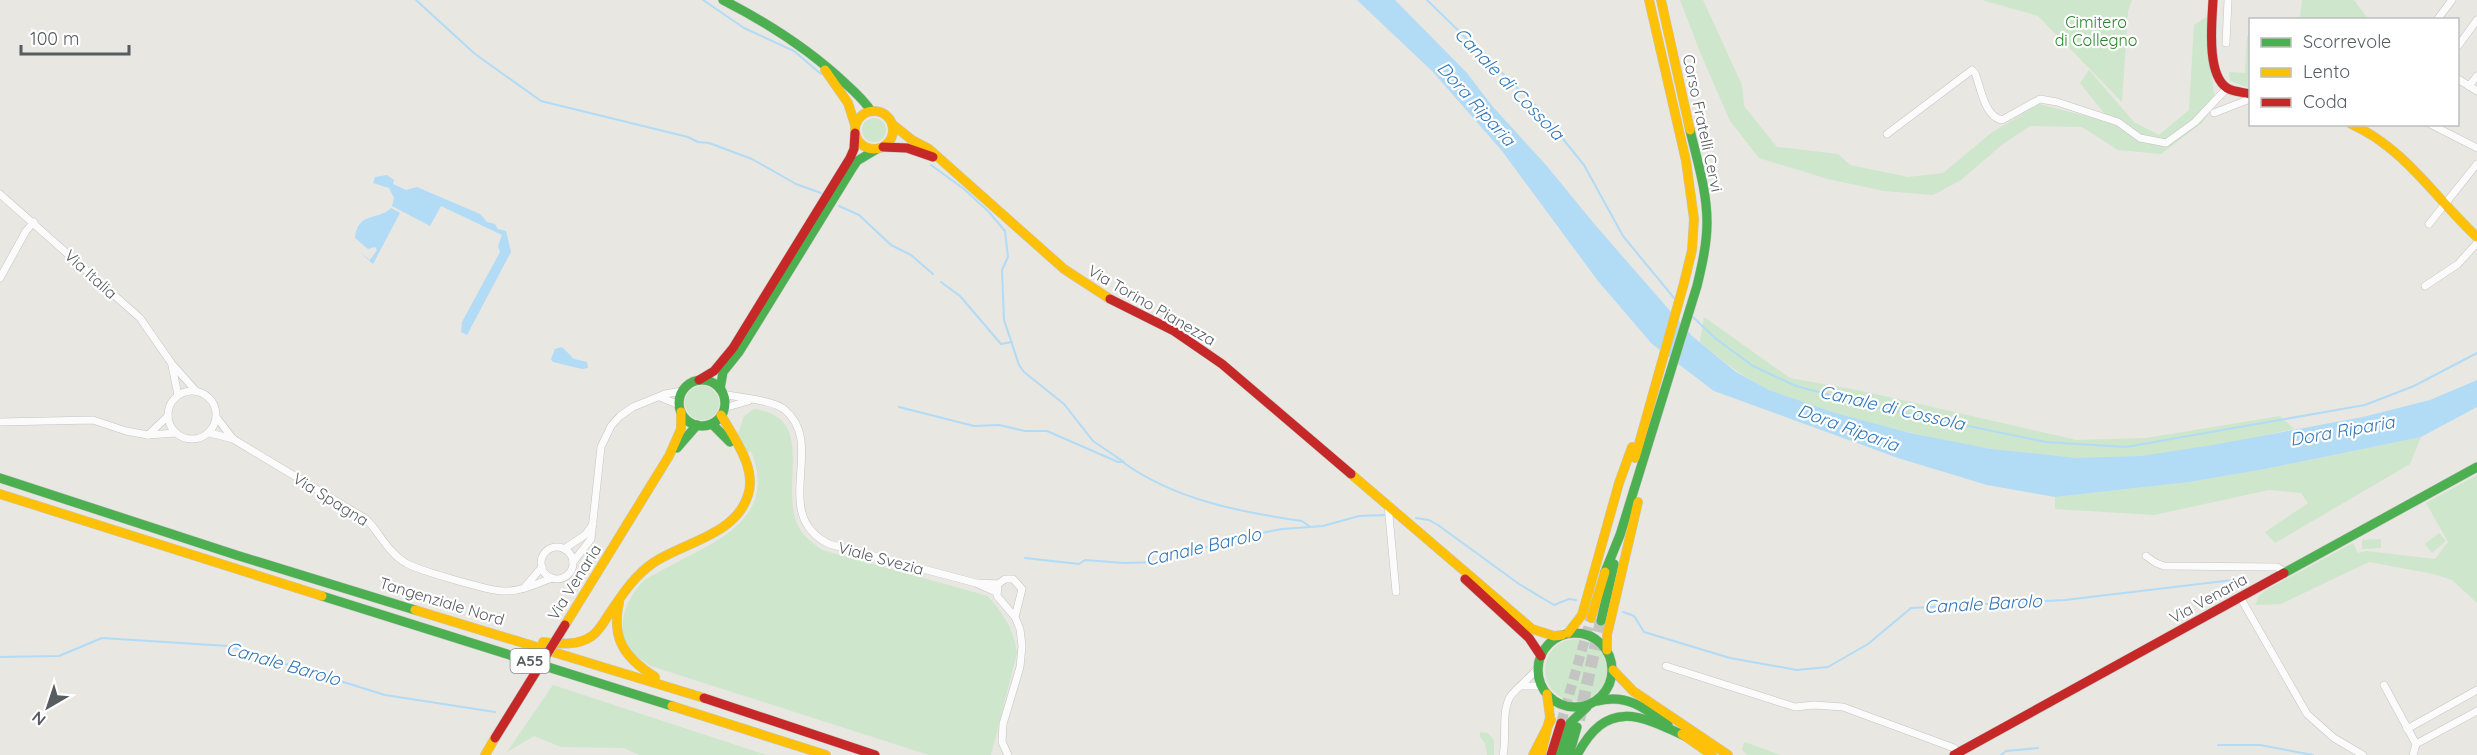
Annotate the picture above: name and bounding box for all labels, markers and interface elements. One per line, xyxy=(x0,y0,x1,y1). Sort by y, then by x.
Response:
park label: Cimitero di Collegno xyxy=(2055,12,2137,50)
scale bar xyxy=(21,18,129,56)
legend xyxy=(2249,18,2459,126)
water label: Canale di Cossola xyxy=(1450,22,1570,146)
text: 100 m xyxy=(30,27,79,50)
text: Scorrevole xyxy=(2303,30,2391,53)
street label: Corso Fratelli Cervi xyxy=(1679,52,1727,194)
water label: Dora Riparia xyxy=(1432,57,1521,152)
text: Lento xyxy=(2303,60,2350,83)
text: Coda xyxy=(2303,90,2347,113)
street label: Via Italia xyxy=(61,245,121,303)
street label: Via Torino Pianezza xyxy=(1084,260,1220,350)
water label: Canale di Cossola xyxy=(1817,380,1968,436)
water label: Dora Riparia xyxy=(1794,399,1903,457)
water label: Dora Riparia xyxy=(2288,410,2397,451)
street label: Via Spagna xyxy=(289,468,373,530)
water label: Canale Barolo xyxy=(1143,522,1264,571)
street label: Viale Svezia xyxy=(836,537,926,579)
street label: Via Venaria xyxy=(543,540,605,624)
street label: Via Venaria xyxy=(2166,568,2250,628)
street label: Tangenziale Nord xyxy=(377,573,507,629)
water label: Canale Barolo xyxy=(1924,589,2044,618)
water label: Canale Barolo xyxy=(223,636,344,691)
road number: A55 xyxy=(510,649,550,673)
north arrow xyxy=(18,677,78,737)
text: N xyxy=(28,707,49,730)

